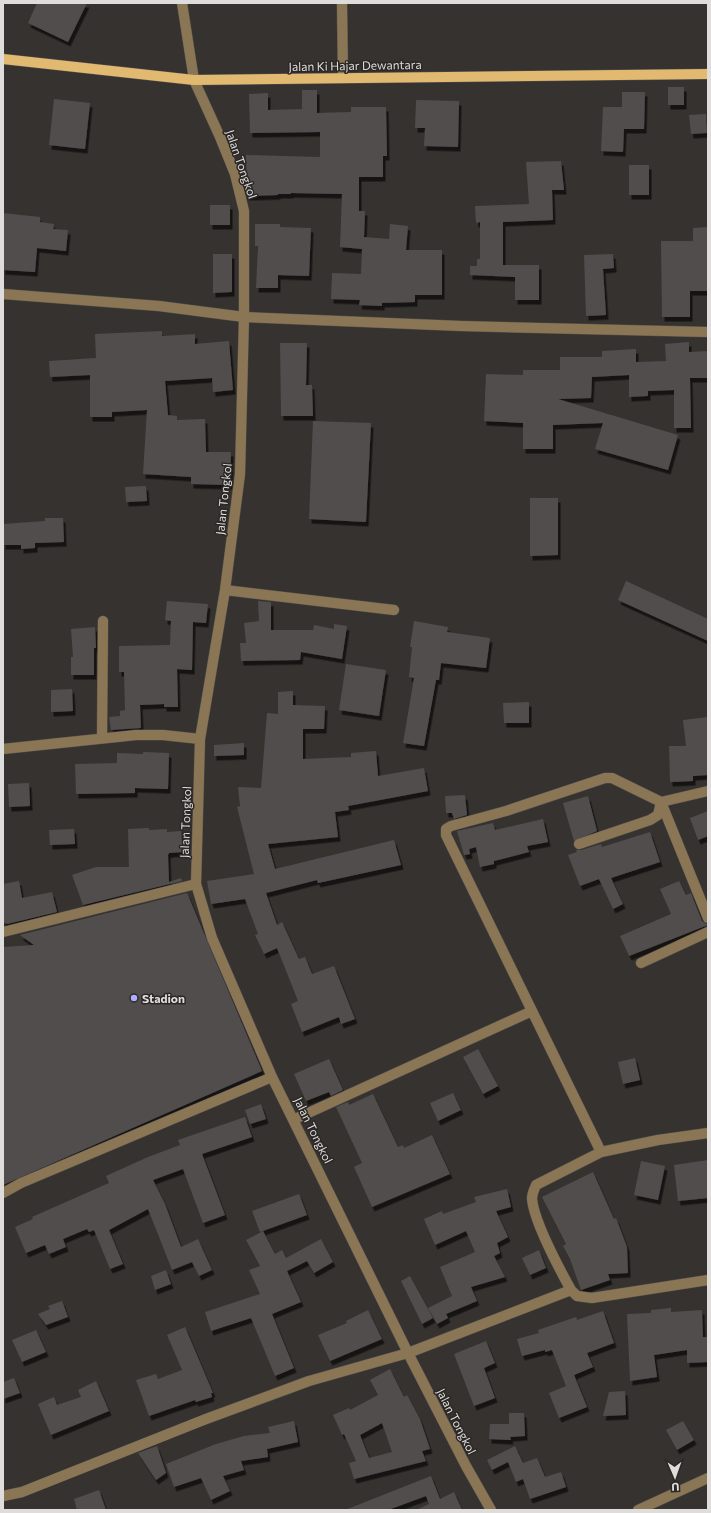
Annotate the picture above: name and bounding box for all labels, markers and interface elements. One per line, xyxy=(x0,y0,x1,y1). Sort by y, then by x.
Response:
street label: Jalan Ki Hajar Dewantara xyxy=(288,57,422,74)
street label: Jalan Tongkol xyxy=(223,128,260,201)
street label: Jalan Tongkol xyxy=(212,462,235,536)
street label: Jalan Tongkol xyxy=(177,786,194,858)
place label: Stadion xyxy=(142,991,185,1005)
marker: Stadion xyxy=(129,993,139,1003)
street label: Jalan Tongkol xyxy=(291,1095,336,1166)
street label: Jalan Tongkol xyxy=(434,1386,480,1457)
north arrow xyxy=(655,1457,695,1497)
text: U xyxy=(671,1481,680,1494)

